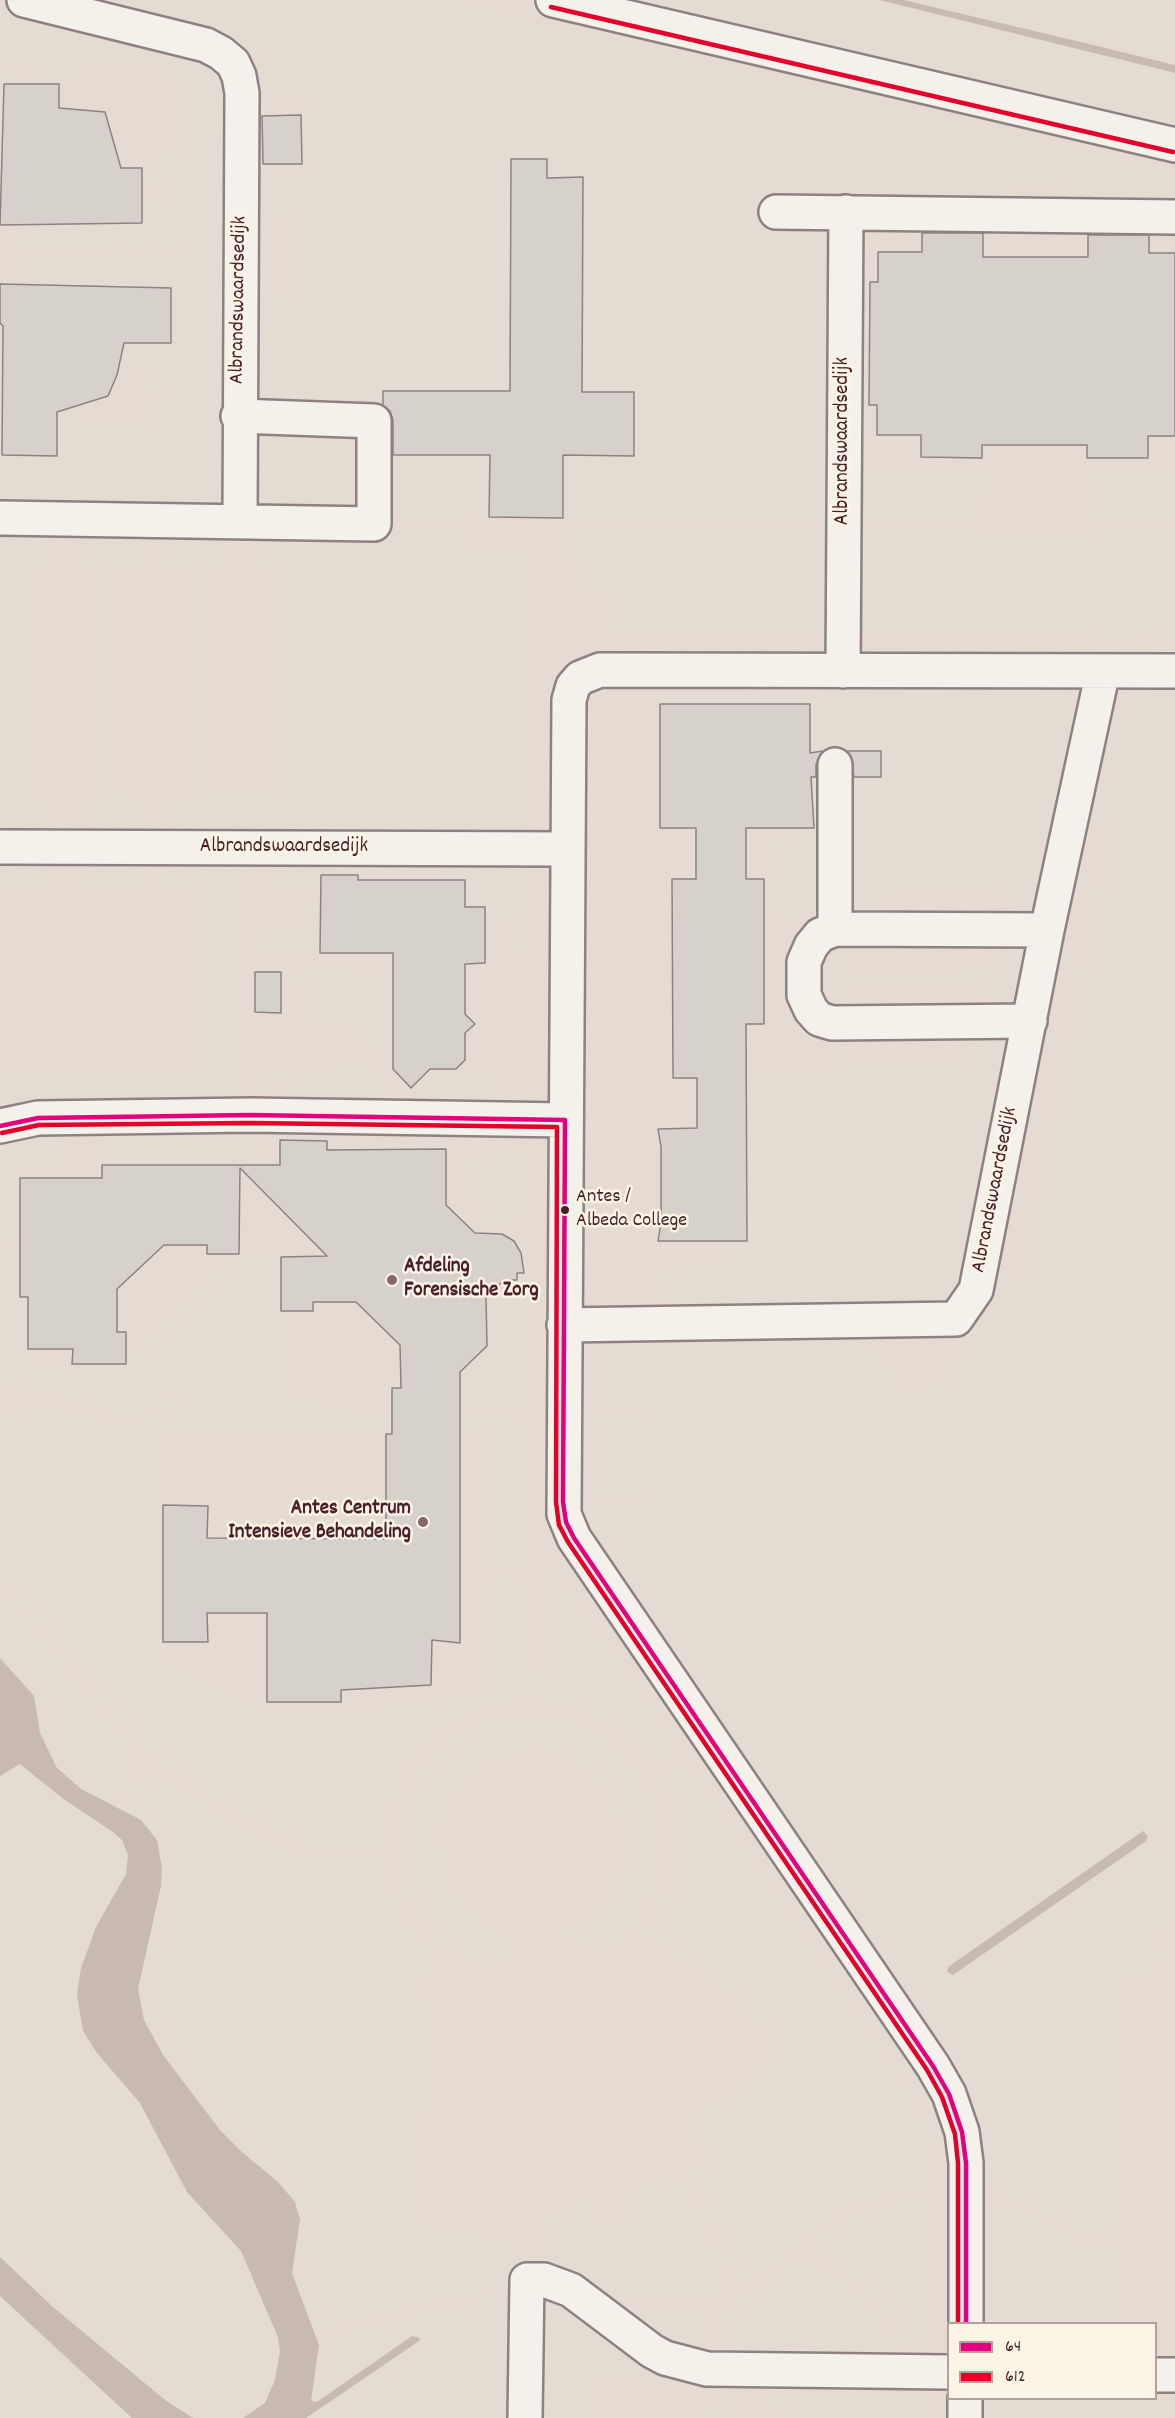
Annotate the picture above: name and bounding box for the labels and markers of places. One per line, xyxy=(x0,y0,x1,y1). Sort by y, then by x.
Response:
place label: Antes / Albeda College xyxy=(576,1186,687,1233)
marker: Antes / Albeda College xyxy=(559,1204,571,1216)
place label: Afdeling Forensische Zorg xyxy=(404,1255,539,1305)
marker: Afdeling Forensische Zorg xyxy=(385,1273,399,1287)
place label: Antes Centrum Intensieve Behandeling xyxy=(228,1497,411,1547)
marker: Antes Centrum Intensieve Behandeling xyxy=(416,1515,430,1529)

